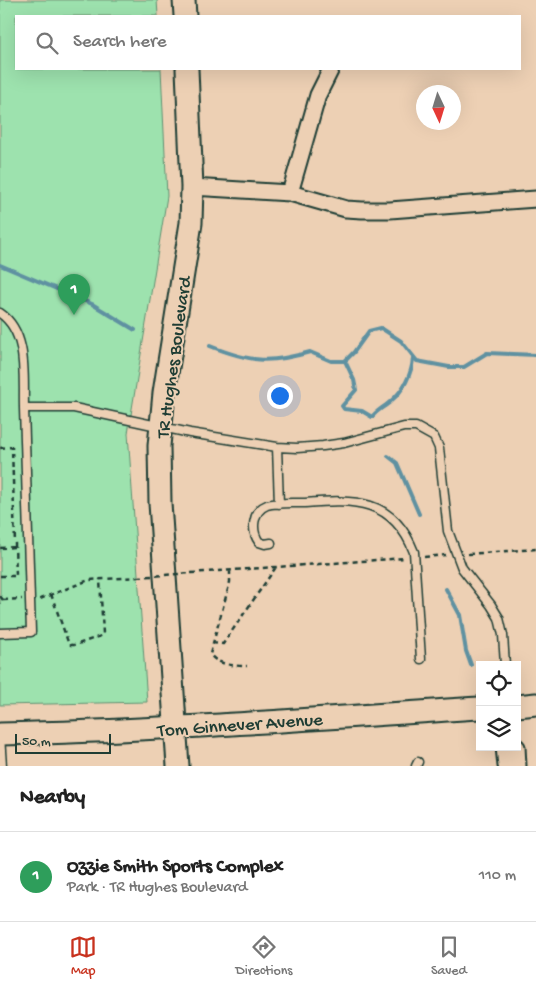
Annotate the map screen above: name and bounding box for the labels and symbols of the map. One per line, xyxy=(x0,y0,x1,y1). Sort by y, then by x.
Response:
north arrow xyxy=(416,85,461,130)
street label: TR Hughes Boulevard xyxy=(153,273,198,441)
pin: 1 xyxy=(58,274,90,315)
your location xyxy=(267,383,293,409)
street label: Tom Ginnever Avenue xyxy=(156,709,324,744)
scale bar xyxy=(15,731,111,754)

